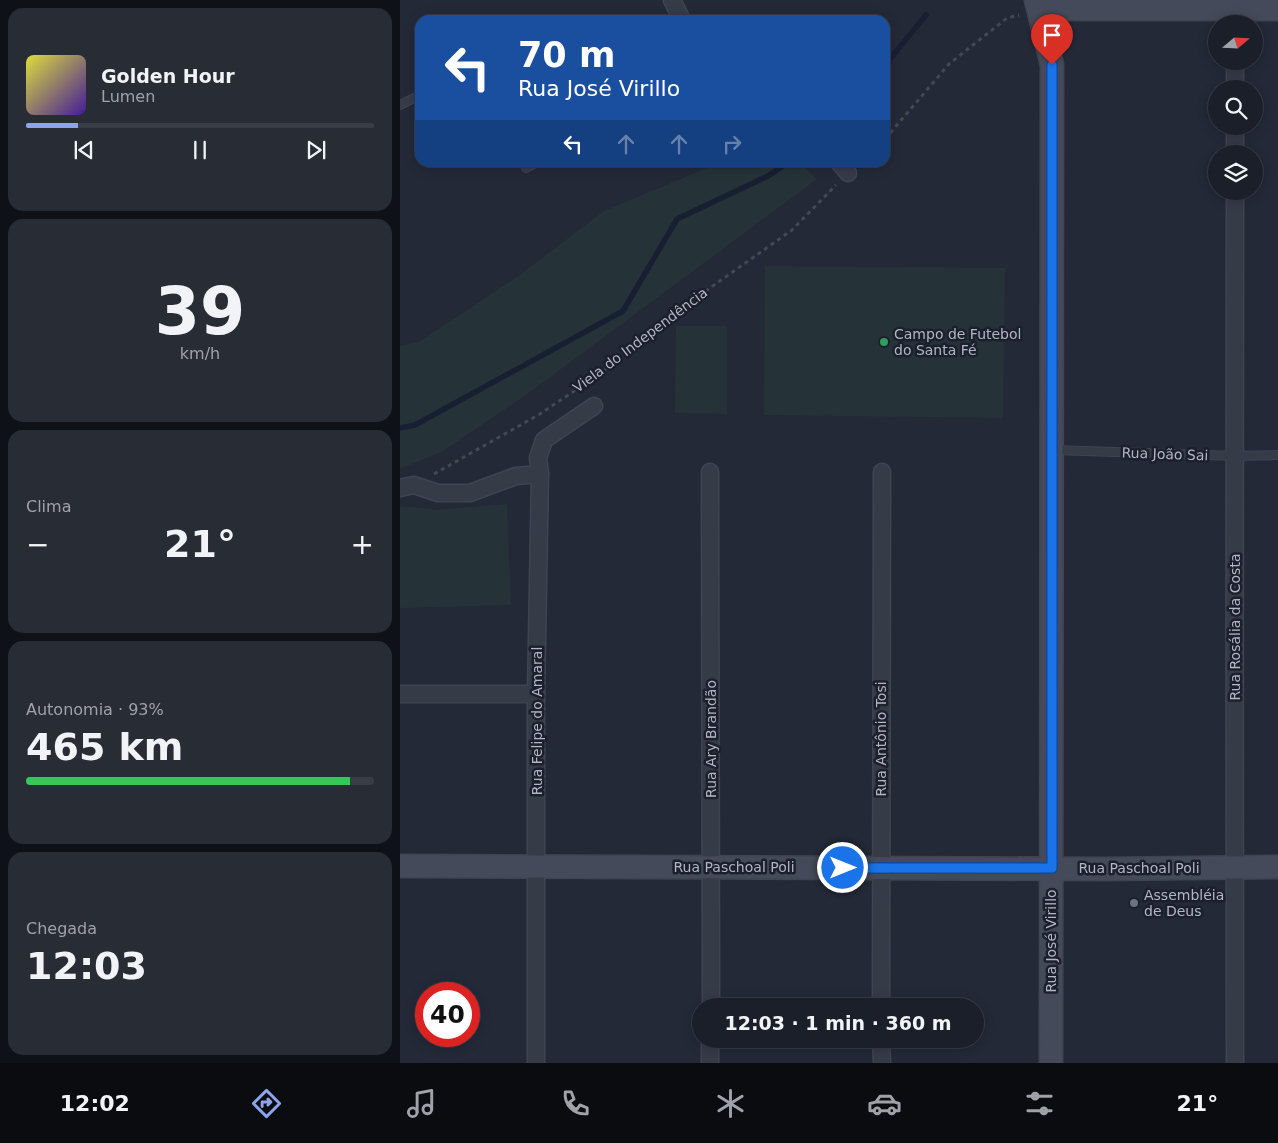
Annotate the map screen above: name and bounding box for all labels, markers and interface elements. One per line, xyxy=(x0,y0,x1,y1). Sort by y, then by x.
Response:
pin xyxy=(1031,14,1073,65)
north arrow xyxy=(1208,15,1262,70)
map controls xyxy=(1208,15,1263,200)
icon: arrive xyxy=(1038,21,1066,49)
icon: left xyxy=(435,35,500,100)
text: 70 m xyxy=(518,35,615,75)
text: Golden Hour xyxy=(101,65,235,87)
text: Rua José Virillo xyxy=(518,76,680,101)
button: search xyxy=(1208,80,1263,135)
text: Lumen xyxy=(101,87,155,106)
icon: left xyxy=(559,130,587,158)
icon: ahead xyxy=(612,130,640,158)
icon: ahead xyxy=(665,130,693,158)
icon: right xyxy=(718,130,746,158)
icon: previous xyxy=(70,136,98,164)
icon: pause xyxy=(186,136,214,164)
icon: next xyxy=(302,136,330,164)
button: layers xyxy=(1208,145,1263,200)
text: 39 xyxy=(155,274,245,349)
street label: Viela do Independência xyxy=(570,284,710,396)
place label: Campo de Futebol do Santa Fé xyxy=(894,326,1021,358)
marker: Campo de Futebol do Santa Fé xyxy=(878,336,890,348)
text: km/h xyxy=(180,344,220,363)
street label: Rua João Sai xyxy=(1121,444,1209,464)
text: Clima xyxy=(26,497,71,516)
text: 21° xyxy=(164,522,236,566)
text: − xyxy=(26,528,49,561)
text: + xyxy=(351,528,374,561)
street label: Rua Rosália da Costa xyxy=(1227,554,1243,700)
street label: Rua Felipe do Amaral xyxy=(529,647,545,795)
street label: Rua Ary Brandão xyxy=(703,680,719,798)
street label: Rua Antônio Tosi xyxy=(873,681,889,797)
text: Autonomia · 93% xyxy=(26,700,164,719)
text: 465 km xyxy=(26,725,183,769)
position arrow xyxy=(816,841,868,893)
street label: Rua Paschoal Poli xyxy=(673,859,795,875)
street label: Rua Paschoal Poli xyxy=(1078,860,1200,876)
place label: Assembléia de Deus xyxy=(1144,887,1224,919)
street label: Rua José Virillo xyxy=(1043,889,1059,993)
marker: Assembléia de Deus xyxy=(1128,897,1140,909)
text: Chegada xyxy=(26,919,97,938)
text: 12:03 xyxy=(26,944,147,988)
speed limit sign: 40 xyxy=(415,982,480,1047)
text: 12:03 · 1 min · 360 m xyxy=(724,1012,952,1034)
icon: directions xyxy=(249,1086,284,1121)
icon: music xyxy=(404,1086,439,1121)
icon: phone xyxy=(558,1086,593,1121)
icon: climate xyxy=(713,1086,748,1121)
icon: car xyxy=(867,1086,902,1121)
icon: filters xyxy=(1022,1086,1057,1121)
text: 12:02 xyxy=(60,1091,130,1116)
text: 21° xyxy=(1177,1091,1218,1116)

